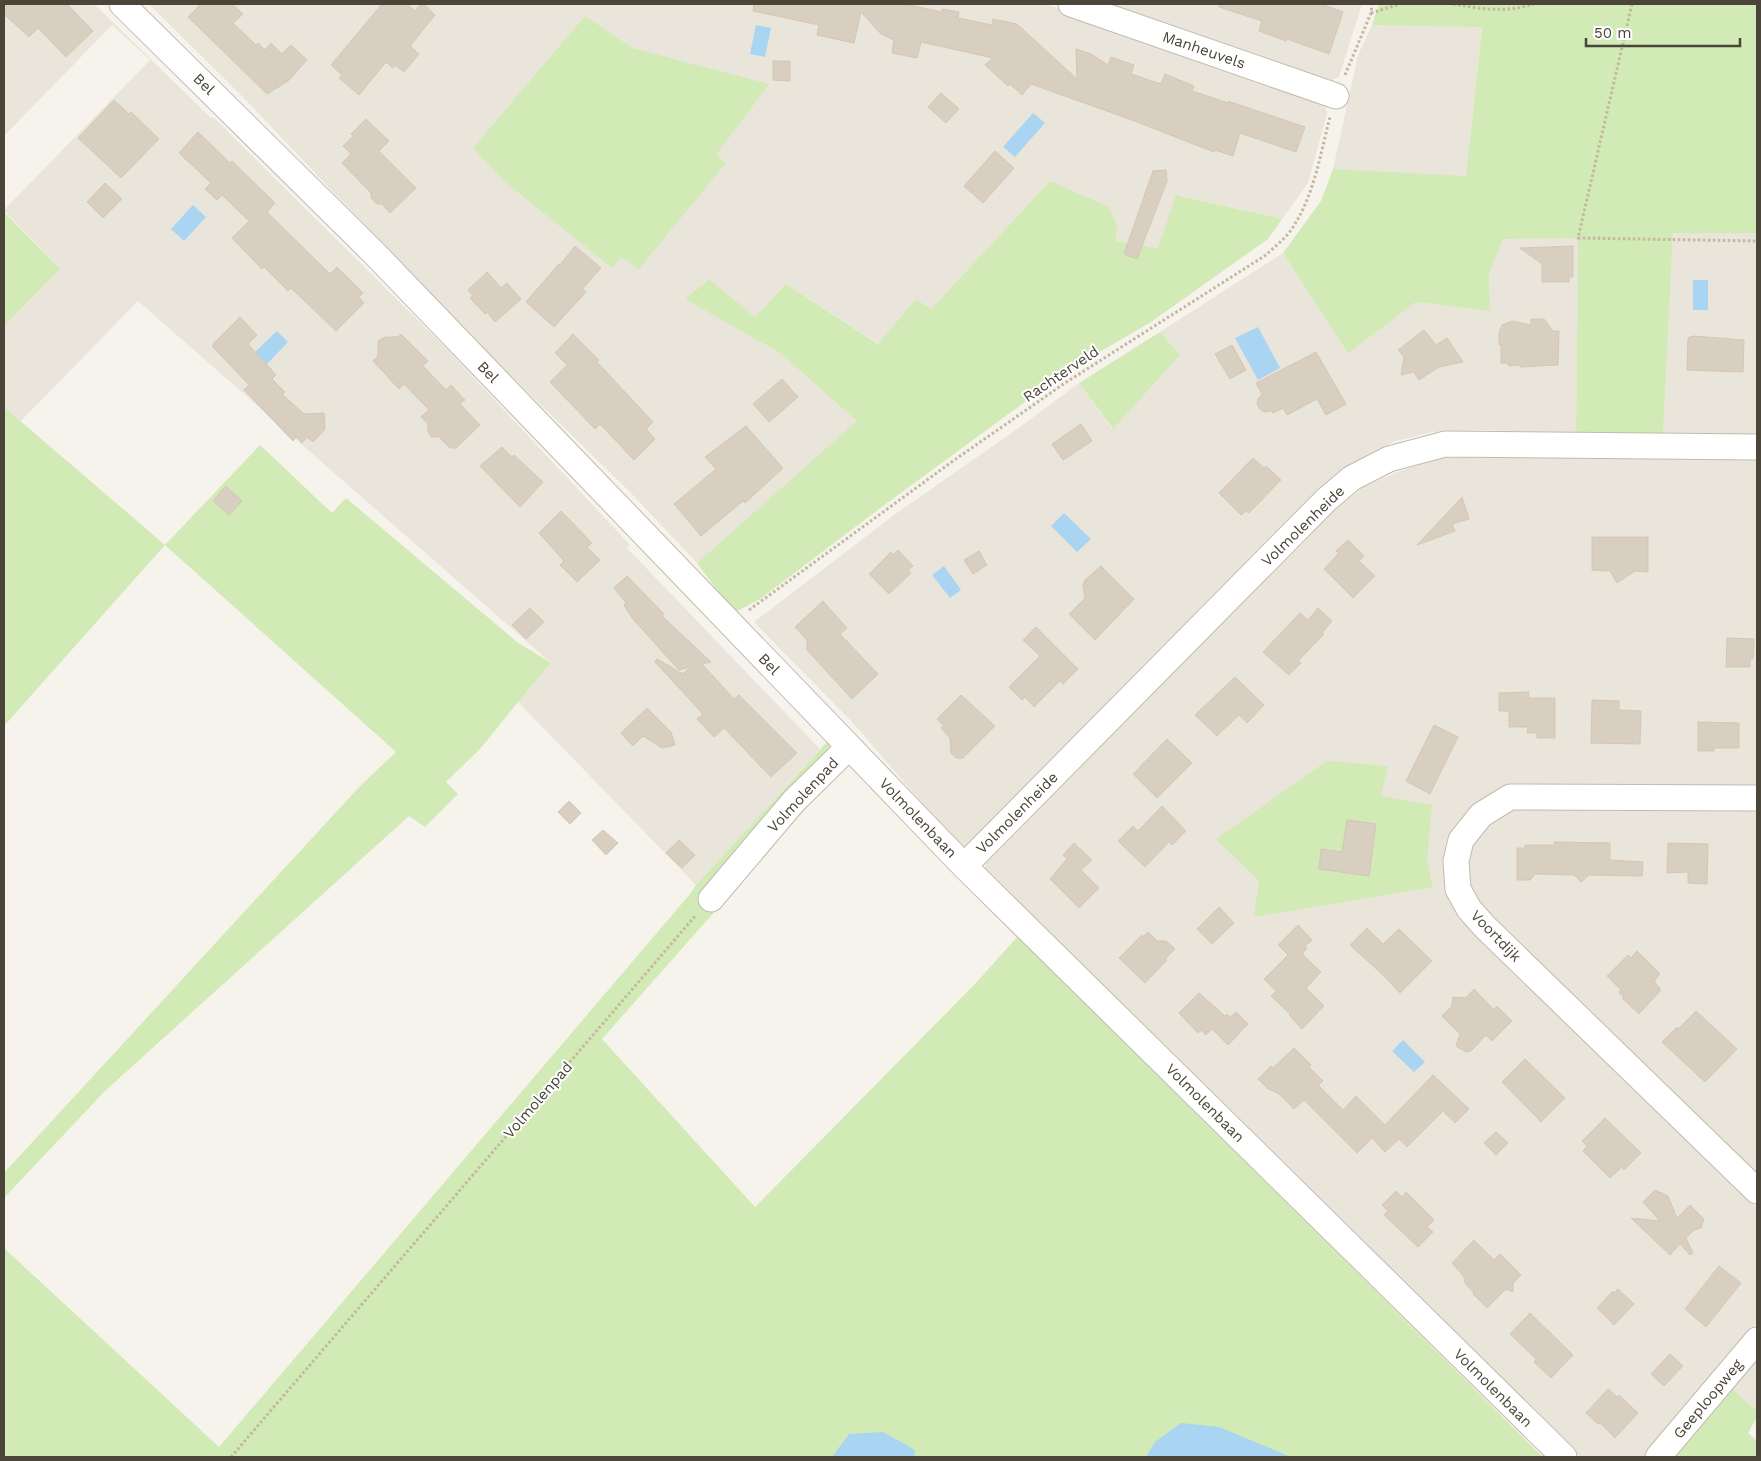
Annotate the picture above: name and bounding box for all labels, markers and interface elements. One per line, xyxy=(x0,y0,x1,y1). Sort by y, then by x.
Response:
scale bar xyxy=(1586,15,1740,47)
text: 50 m xyxy=(1594,24,1631,42)
street label: Manheuvels xyxy=(1160,27,1248,73)
street label: Bel xyxy=(189,70,219,99)
street label: Rachterveld xyxy=(1020,342,1102,406)
street label: Bel xyxy=(474,357,503,387)
street label: Volmolenheide xyxy=(1258,482,1348,570)
street label: Bel xyxy=(755,649,784,679)
street label: Volmolenpad xyxy=(764,754,842,836)
street label: Volmolenheide xyxy=(972,768,1062,858)
street label: Volmolenbaan xyxy=(875,774,961,862)
street label: Voortdijk xyxy=(1467,906,1525,966)
street label: Volmolenpad xyxy=(500,1058,576,1142)
street label: Volmolenbaan xyxy=(1162,1060,1248,1146)
street label: Volmolenbaan xyxy=(1450,1345,1536,1431)
street label: Geeploopweg xyxy=(1670,1356,1746,1442)

